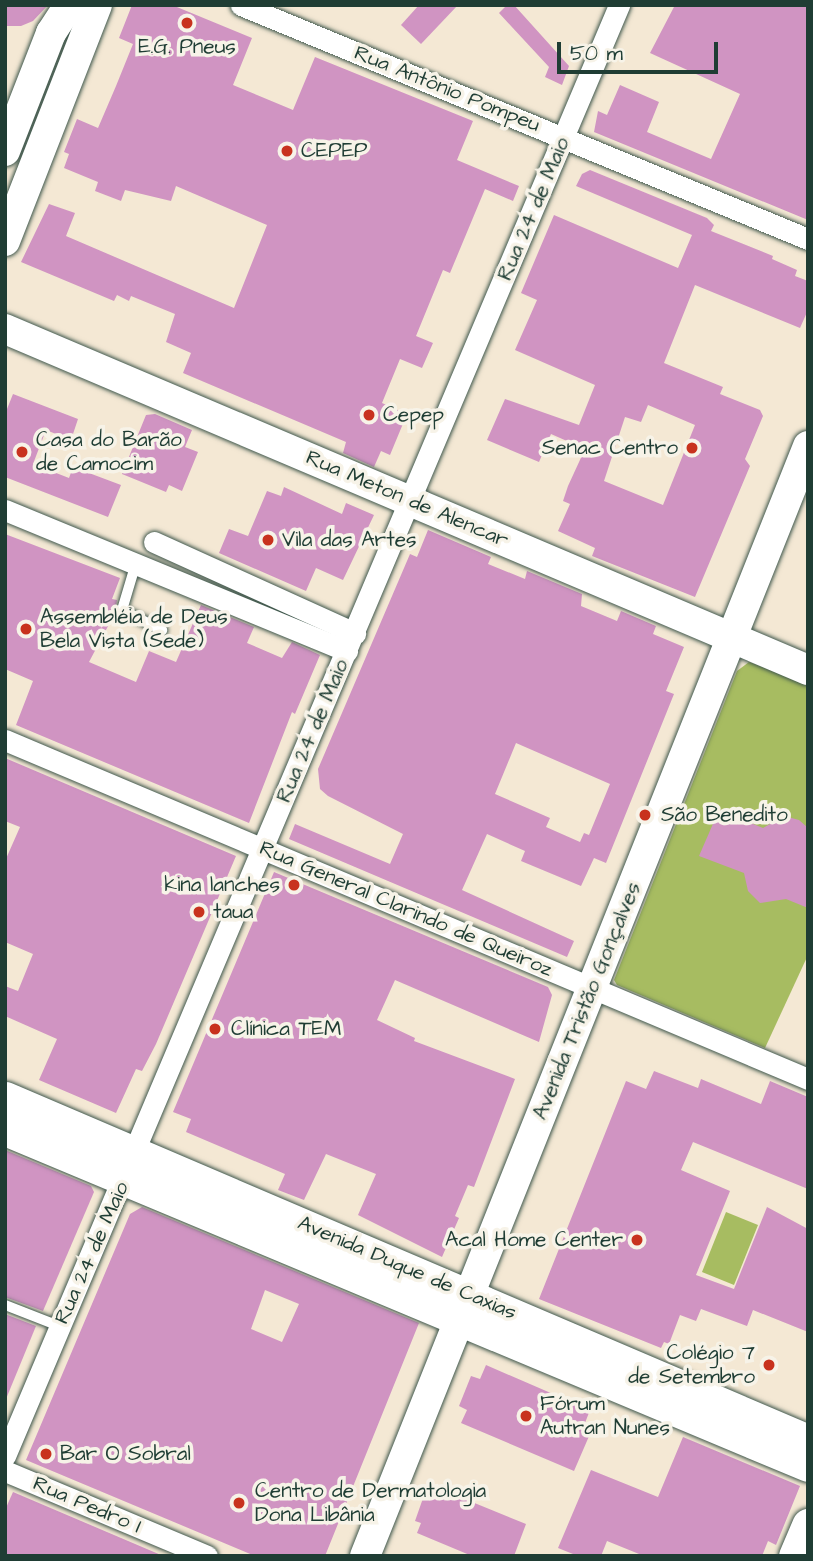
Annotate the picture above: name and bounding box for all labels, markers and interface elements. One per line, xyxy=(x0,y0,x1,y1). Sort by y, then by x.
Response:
marker: E.G. Pneus xyxy=(179,15,195,31)
scale bar xyxy=(561,28,722,72)
place label: E.G. Pneus xyxy=(138,34,236,60)
text: 50 m xyxy=(570,39,623,68)
street label: Rua Antônio Pompeu xyxy=(350,40,544,138)
street label: Rua 24 de Maio xyxy=(493,134,575,284)
place label: CEPEP xyxy=(301,138,368,164)
marker: CEPEP xyxy=(279,143,295,159)
place label: Cepep xyxy=(383,402,444,428)
marker: Cepep xyxy=(361,407,377,423)
place label: Casa do Barão de Camocim xyxy=(36,427,182,477)
place label: Senac Centro xyxy=(542,435,678,461)
marker: Senac Centro xyxy=(684,440,700,456)
marker: Casa do Barão de Camocim xyxy=(14,444,30,460)
street label: Rua Meton de Alencar xyxy=(302,445,512,553)
place label: Vila das Artes xyxy=(282,527,417,553)
marker: Vila das Artes xyxy=(260,532,276,548)
place label: Assembléia de Deus Bela Vista (Sede) xyxy=(40,604,228,654)
marker: Assembléia de Deus Bela Vista (Sede) xyxy=(18,621,34,637)
street label: Rua 24 de Maio xyxy=(272,656,354,806)
place label: São Benedito xyxy=(661,802,788,828)
marker: São Benedito xyxy=(635,805,655,825)
street label: Rua General Clarindo de Queiroz xyxy=(256,836,556,982)
place label: kina lanches xyxy=(164,872,280,898)
marker: kina lanches xyxy=(286,877,302,893)
street label: Avenida Tristão Gonçalves xyxy=(528,879,646,1123)
place label: taua xyxy=(213,899,254,925)
marker: taua xyxy=(191,904,207,920)
place label: Clínica TEM xyxy=(231,1016,341,1042)
marker: Clínica TEM xyxy=(205,1019,225,1039)
street label: Rua 24 de Maio xyxy=(49,1178,135,1328)
street label: Avenida Duque de Caxias xyxy=(294,1210,520,1326)
place label: Acal Home Center xyxy=(445,1227,623,1253)
marker: Acal Home Center xyxy=(629,1232,645,1248)
place label: Colégio 7 de Setembro xyxy=(628,1340,755,1390)
marker: Colégio 7 de Setembro xyxy=(761,1357,777,1373)
place label: Fórum Autran Nunes xyxy=(540,1391,670,1441)
marker: Fórum Autran Nunes xyxy=(518,1408,534,1424)
place label: Bar O Sobral xyxy=(60,1441,191,1467)
marker: Bar O Sobral xyxy=(38,1446,54,1462)
street label: Rua Pedro I xyxy=(29,1471,145,1539)
place label: Centro de Dermatologia Dona Libânia xyxy=(255,1478,486,1528)
marker: Centro de Dermatologia Dona Libânia xyxy=(229,1493,249,1513)

